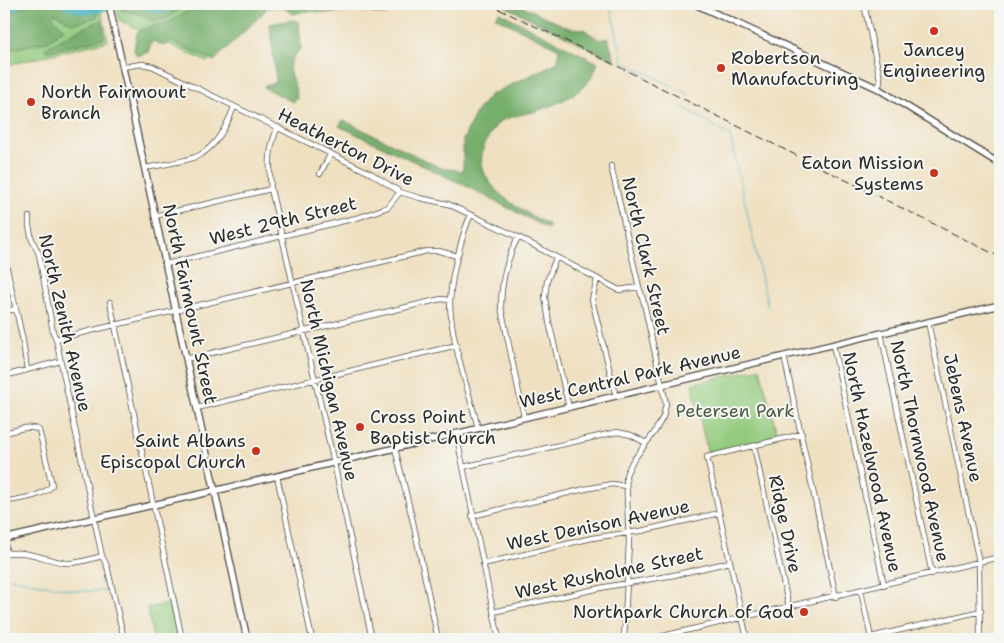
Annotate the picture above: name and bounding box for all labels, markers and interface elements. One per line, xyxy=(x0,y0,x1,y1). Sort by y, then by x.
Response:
marker: Jancey Engineering xyxy=(928,25,940,37)
place label: Jancey Engineering xyxy=(883,38,985,83)
place label: Robertson Manufacturing xyxy=(731,46,858,91)
marker: Robertson Manufacturing xyxy=(715,62,727,74)
place label: North Fairmount Branch xyxy=(41,80,187,125)
marker: North Fairmount Branch xyxy=(25,96,37,108)
street label: Heatherton Drive xyxy=(274,102,418,192)
place label: Eaton Mission Systems xyxy=(801,151,924,196)
marker: Eaton Mission Systems xyxy=(928,167,940,179)
street label: North Clark Street xyxy=(616,175,676,338)
street label: West 29th Street xyxy=(207,191,359,251)
street label: North Fairmount Street xyxy=(157,201,223,407)
street label: North Zenith Avenue xyxy=(33,232,97,414)
street label: North Michigan Avenue xyxy=(294,277,364,483)
street label: North Thornwood Avenue xyxy=(885,338,955,564)
street label: West Central Park Avenue xyxy=(517,340,743,414)
street label: North Hazelwood Avenue xyxy=(837,349,907,575)
street label: Jebens Avenue xyxy=(938,352,988,484)
park label: Petersen Park xyxy=(675,399,795,423)
place label: Cross Point Baptist Church xyxy=(370,405,496,450)
marker: Cross Point Baptist Church xyxy=(354,421,366,433)
place label: Saint Albans Episcopal Church xyxy=(100,429,246,474)
marker: Saint Albans Episcopal Church xyxy=(250,445,262,457)
street label: Ridge Drive xyxy=(763,473,807,575)
street label: West Denison Avenue xyxy=(504,494,692,556)
street label: West Rusholme Street xyxy=(513,541,705,605)
place label: Northpark Church of God xyxy=(573,600,794,624)
marker: Northpark Church of God xyxy=(798,606,810,618)

